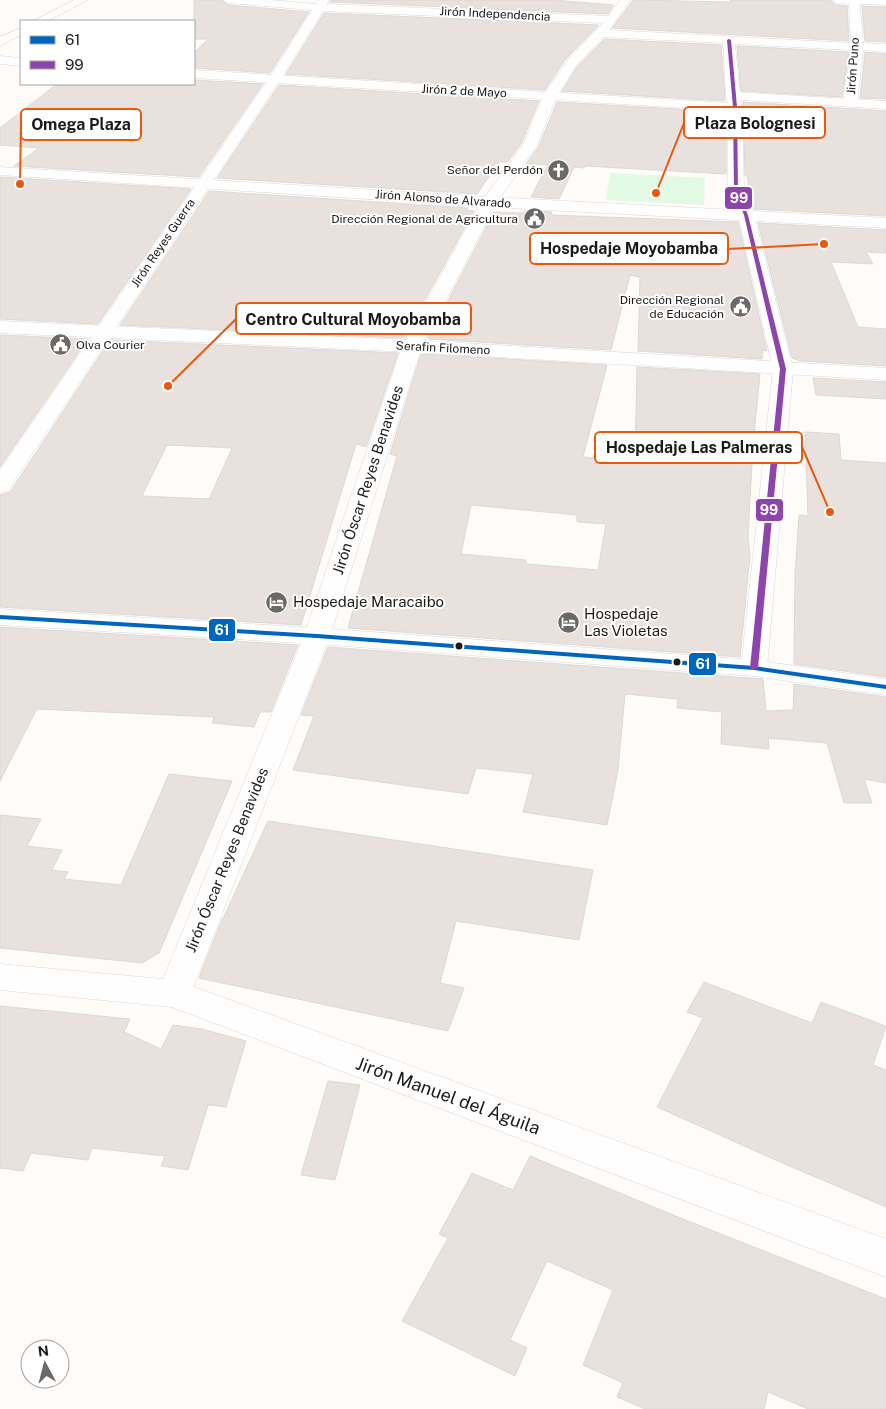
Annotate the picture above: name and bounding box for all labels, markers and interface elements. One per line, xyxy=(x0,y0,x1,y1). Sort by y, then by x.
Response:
street label: Jirón Independencia xyxy=(439,4,551,24)
legend xyxy=(20,20,195,85)
text: 61 xyxy=(65,31,80,48)
street label: Jirón Puno xyxy=(844,37,862,95)
text: 99 xyxy=(65,56,84,73)
street label: Jirón 2 de Mayo xyxy=(421,82,507,100)
callout: Plaza Bolognesi xyxy=(684,107,825,138)
callout: Omega Plaza xyxy=(21,109,141,140)
text: Plaza Bolognesi xyxy=(694,114,816,133)
text: Omega Plaza xyxy=(31,115,131,134)
church icon: Señor del Perdón xyxy=(547,158,571,182)
place label: Señor del Perdón xyxy=(447,163,543,177)
line badge: 99 xyxy=(724,186,753,210)
street label: Jirón Alonso de Alvarado xyxy=(375,187,512,211)
text: 99 xyxy=(730,190,748,206)
street label: Jirón Reyes Guerra xyxy=(128,196,198,290)
public building icon: Dirección Regional de Agricultura xyxy=(522,207,546,231)
place label: Dirección Regional de Agricultura xyxy=(331,212,518,226)
callout: Hospedaje Moyobamba xyxy=(530,233,728,264)
text: Hospedaje Moyobamba xyxy=(540,239,718,258)
place label: Dirección Regional de Educación xyxy=(620,293,724,321)
public building icon: Dirección Regional de Educación xyxy=(728,295,752,319)
callout: Centro Cultural Moyobamba xyxy=(236,303,471,334)
text: Centro Cultural Moyobamba xyxy=(245,310,461,329)
public building icon: Olva Courier xyxy=(48,333,72,357)
place label: Olva Courier xyxy=(76,338,145,352)
street label: Serafin Filomeno xyxy=(395,339,491,357)
street label: Jirón Óscar Reyes Benavides xyxy=(328,383,406,577)
callout: Hospedaje Las Palmeras xyxy=(595,432,802,463)
text: Hospedaje Las Palmeras xyxy=(606,438,792,457)
line badge: 99 xyxy=(755,498,784,522)
text: 99 xyxy=(760,502,778,518)
hotel icon: Hospedaje Maracaibo xyxy=(265,590,289,614)
place label: Hospedaje Maracaibo xyxy=(293,593,444,610)
place label: Hospedaje Las Violetas xyxy=(584,605,668,639)
hotel icon: Hospedaje Las Violetas xyxy=(556,611,580,635)
line badge: 61 xyxy=(208,618,236,642)
text: 61 xyxy=(214,622,230,638)
unlabelled marker xyxy=(454,641,464,651)
line badge: 61 xyxy=(688,652,717,676)
text: 61 xyxy=(695,656,711,672)
unlabelled marker xyxy=(672,657,682,667)
street label: Jirón Óscar Reyes Benavides xyxy=(181,765,271,955)
street label: Jirón Manuel del Águila xyxy=(353,1051,543,1139)
north arrow xyxy=(20,1339,70,1389)
text: N xyxy=(37,1342,50,1360)

